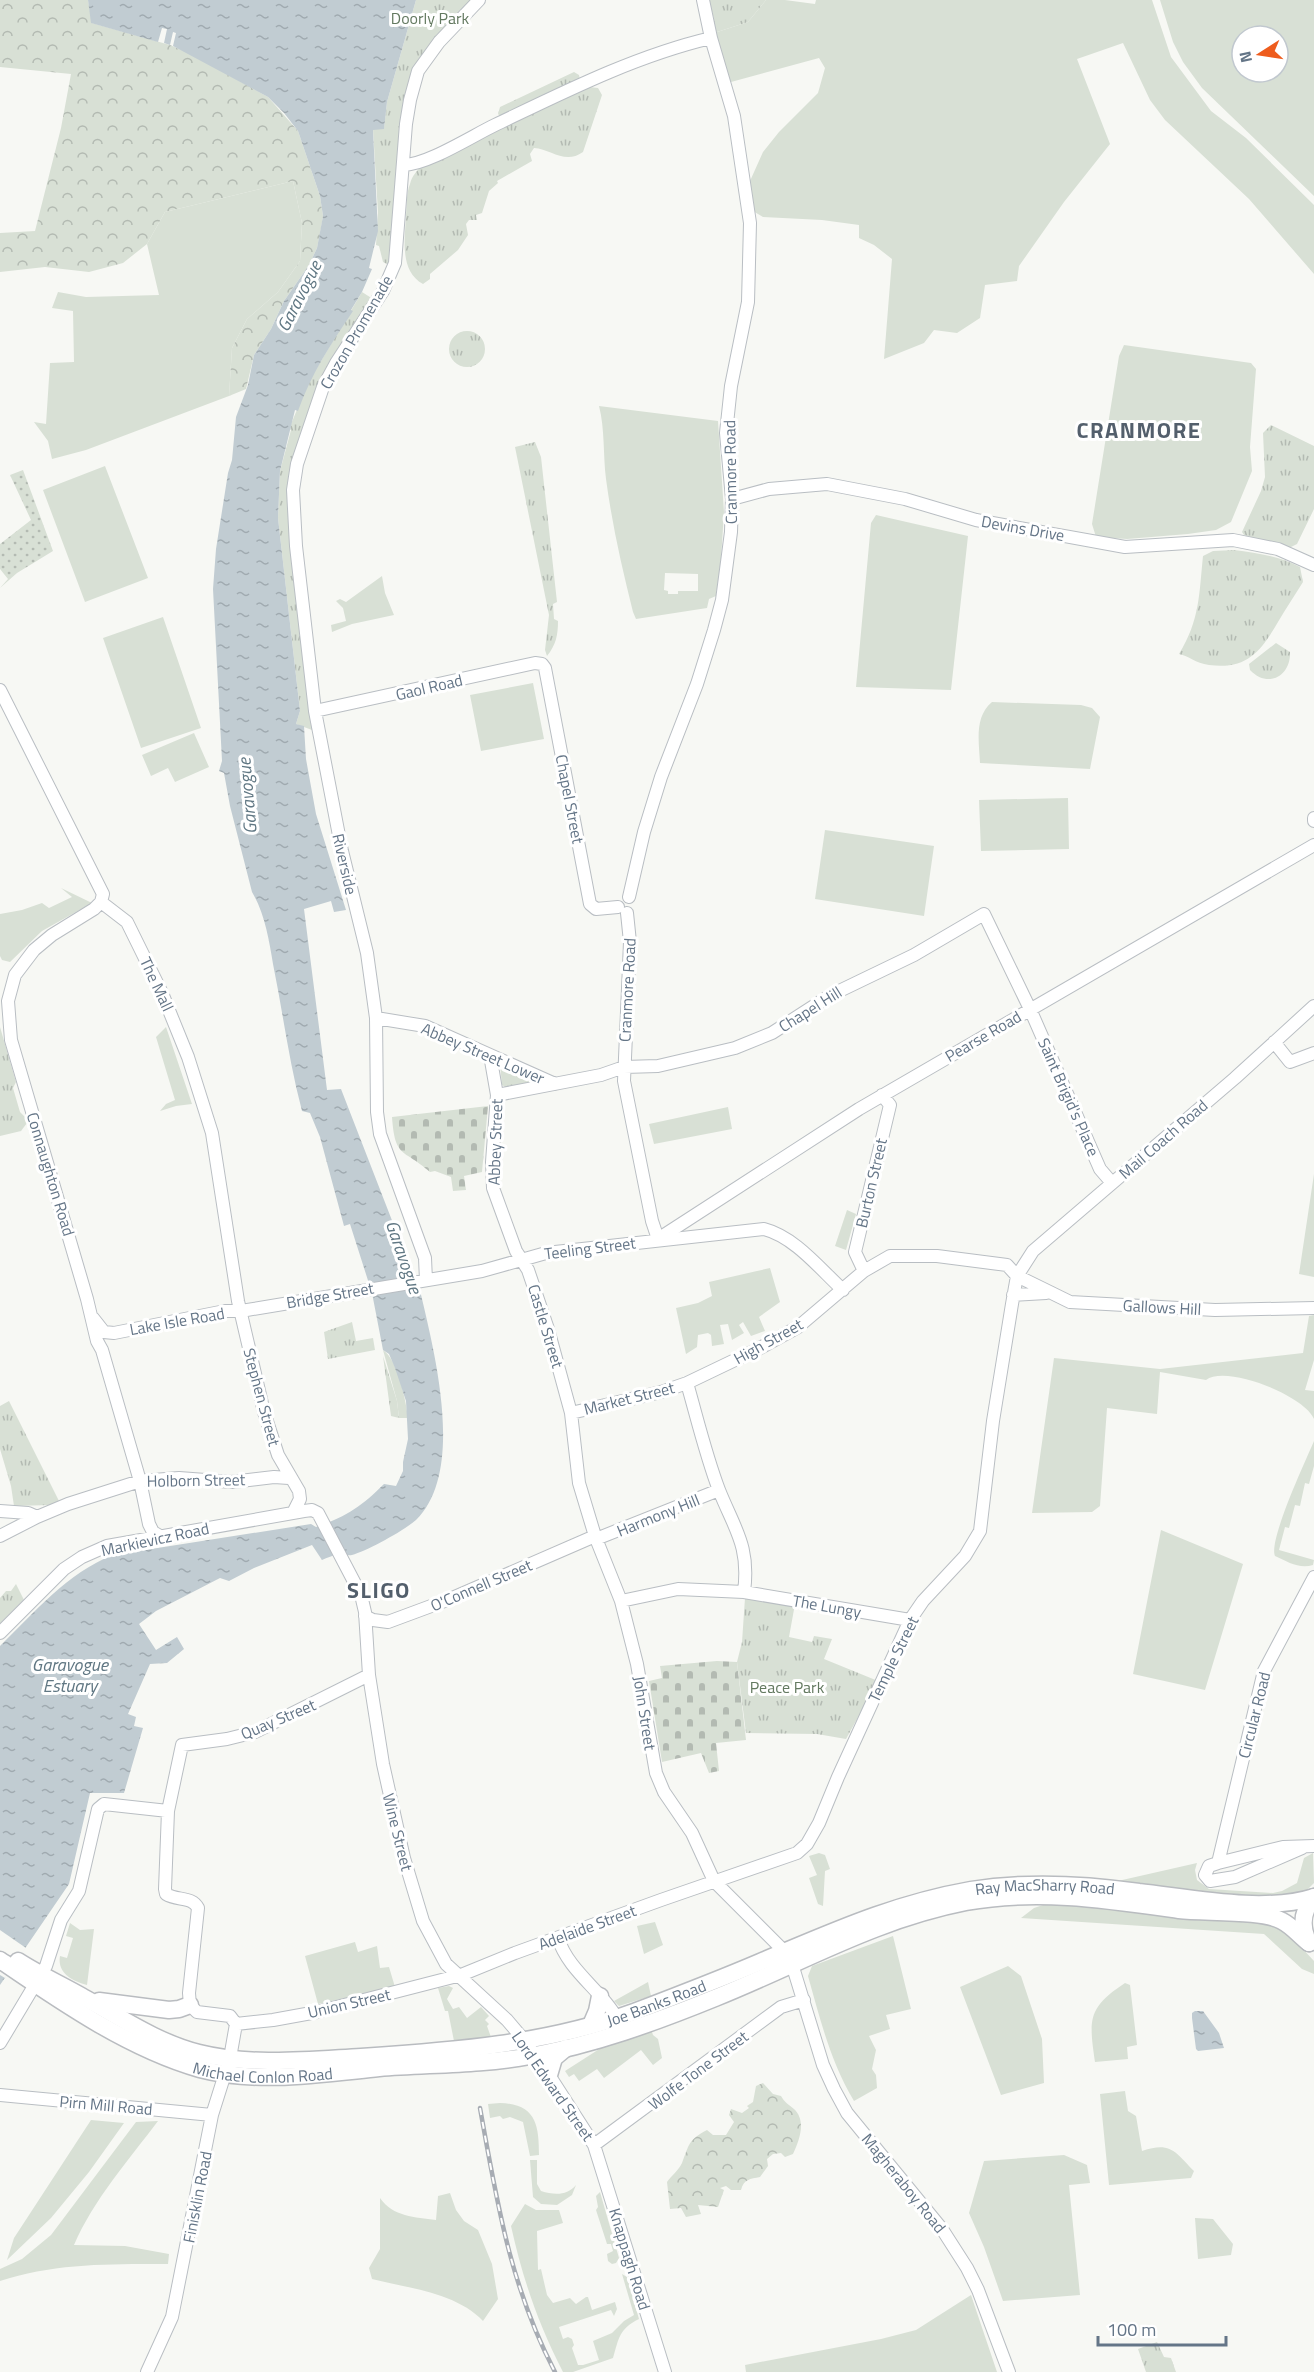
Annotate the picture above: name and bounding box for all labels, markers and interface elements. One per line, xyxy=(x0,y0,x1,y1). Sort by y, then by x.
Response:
park label: Doorly Park xyxy=(391,6,469,30)
north arrow xyxy=(1230,24,1290,84)
text: N xyxy=(1232,49,1258,65)
water label: Garavogue xyxy=(270,254,329,336)
street label: Crozon Promenade xyxy=(314,271,398,393)
district label: CRANMORE xyxy=(1077,413,1201,447)
street label: Cranmore Road xyxy=(717,420,743,524)
street label: Devins Drive xyxy=(980,509,1066,547)
street label: Gaol Road xyxy=(393,668,465,706)
street label: Chapel Street xyxy=(550,752,590,846)
water label: Garavogue xyxy=(230,755,264,835)
street label: Riverside xyxy=(326,831,364,897)
street label: Cranmore Road xyxy=(612,937,642,1043)
street label: The Mall xyxy=(134,953,180,1015)
street label: Chapel Hill xyxy=(774,980,846,1038)
street label: Pearse Road xyxy=(940,1004,1026,1068)
street label: Abbey Street Lower xyxy=(418,1016,549,1090)
street label: Saint Brigid's Place xyxy=(1032,1034,1106,1160)
street label: Mail Coach Road xyxy=(1113,1094,1213,1184)
street label: Abbey Street xyxy=(481,1098,509,1186)
street label: Connaughton Road xyxy=(21,1109,81,1239)
street label: Burton Street xyxy=(849,1135,893,1230)
water label: Garavogue xyxy=(379,1217,430,1299)
street label: Teeling Street xyxy=(543,1230,637,1266)
street label: Bridge Street xyxy=(284,1275,376,1314)
street label: Castle Street xyxy=(522,1281,570,1371)
street label: Gallows Hill xyxy=(1122,1293,1202,1321)
street label: Lake Isle Road xyxy=(128,1301,226,1341)
street label: High Street xyxy=(729,1312,807,1370)
street label: Stephen Street xyxy=(237,1345,287,1449)
street label: Market Street xyxy=(581,1375,677,1421)
street label: Holborn Street xyxy=(146,1467,246,1493)
street label: Harmony Hill xyxy=(613,1487,703,1543)
street label: Markievicz Road xyxy=(99,1516,211,1562)
street label: O'Connell Street xyxy=(426,1553,536,1617)
district label: SLIGO xyxy=(347,1573,411,1607)
street label: The Lungy xyxy=(791,1588,863,1624)
street label: Temple Street xyxy=(862,1611,924,1706)
water label: Garavogue Estuary xyxy=(32,1651,110,1699)
street label: Circular Road xyxy=(1232,1669,1276,1761)
street label: John Street xyxy=(627,1674,663,1752)
park label: Peace Park xyxy=(750,1675,825,1699)
street label: Quay Street xyxy=(237,1692,320,1746)
street label: Wine Street xyxy=(377,1791,419,1874)
street label: Ray MacSharry Road xyxy=(973,1872,1116,1901)
street label: Adelaide Street xyxy=(535,1898,640,1956)
street label: Joe Banks Road xyxy=(604,1973,710,2032)
street label: Union Street xyxy=(305,1982,393,2024)
street label: Wolfe Tone Street xyxy=(643,2024,753,2116)
street label: Lord Edward Street xyxy=(506,2026,600,2146)
street label: Michael Conlon Road xyxy=(190,2056,334,2089)
street label: Pirn Mill Road xyxy=(59,2089,153,2121)
street label: Magheraboy Road xyxy=(856,2128,952,2238)
street label: Finisklin Road xyxy=(176,2149,218,2245)
street label: Knappagh Road xyxy=(603,2205,657,2313)
scale bar xyxy=(1098,2309,1226,2347)
text: 100 m xyxy=(1107,2316,1156,2343)

